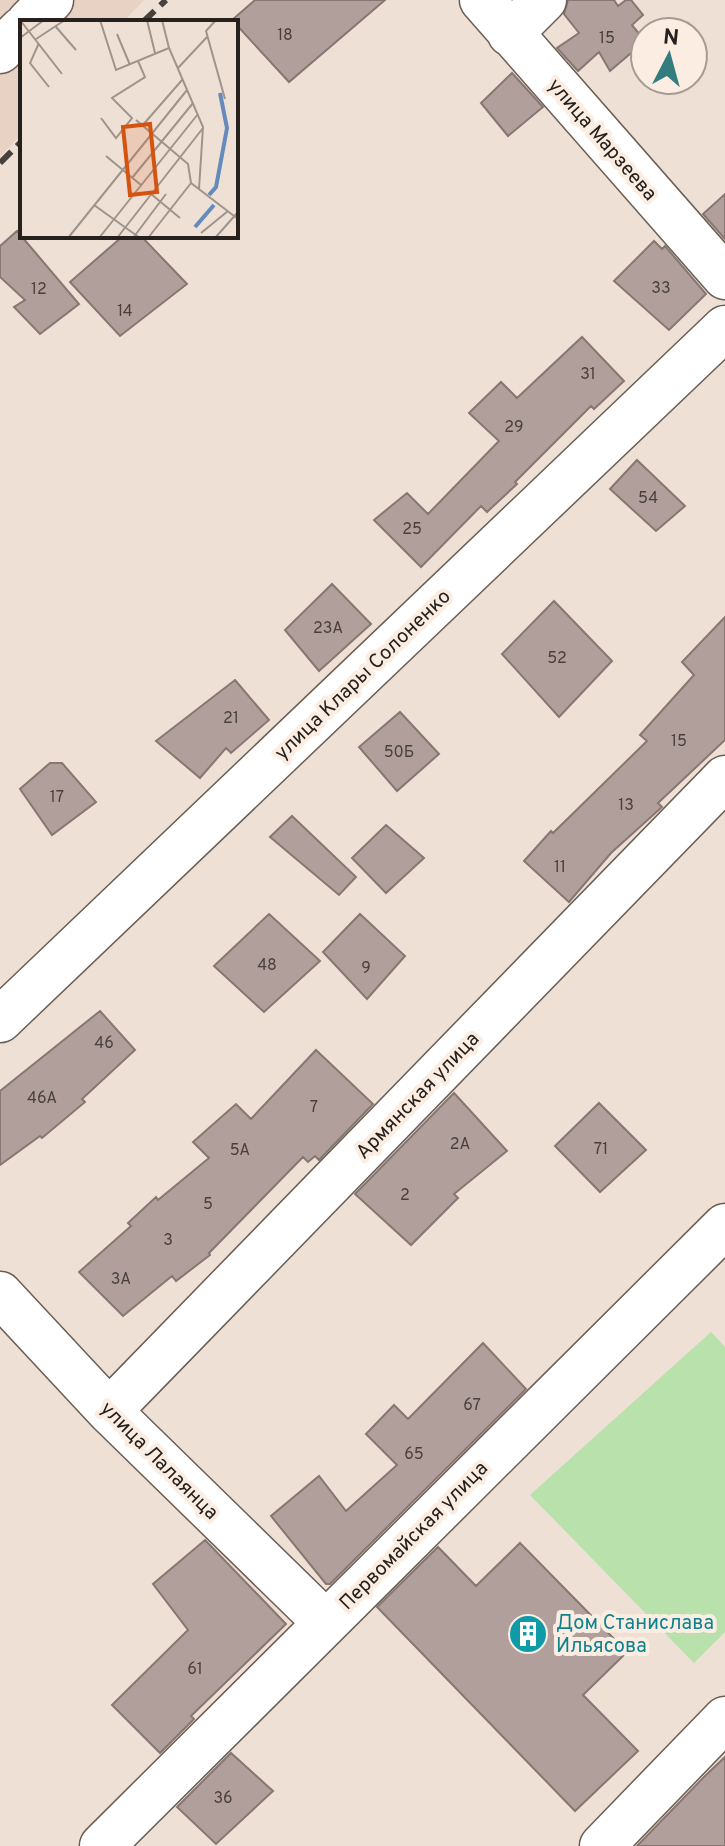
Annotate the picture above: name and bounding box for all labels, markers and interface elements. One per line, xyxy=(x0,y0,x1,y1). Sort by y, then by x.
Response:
north arrow xyxy=(629,16,709,96)
inset map xyxy=(20,20,238,238)
text: N xyxy=(662,24,680,53)
house number: 18 xyxy=(277,26,293,46)
house number: 15 xyxy=(599,29,615,49)
street label: улица Марзеева xyxy=(541,74,662,207)
house number: 33 xyxy=(651,279,671,299)
house number: 12 xyxy=(31,280,47,300)
house number: 14 xyxy=(117,302,133,322)
house number: 31 xyxy=(580,365,596,385)
house number: 29 xyxy=(504,418,524,438)
house number: 54 xyxy=(638,489,658,509)
house number: 25 xyxy=(402,520,422,540)
street label: улица Клары Солоненко xyxy=(270,584,457,766)
house number: 23А xyxy=(313,619,343,639)
house number: 52 xyxy=(547,649,567,669)
house number: 21 xyxy=(223,709,239,729)
house number: 15 xyxy=(671,732,687,752)
house number: 50Б xyxy=(384,743,414,763)
house number: 17 xyxy=(50,788,64,808)
house number: 13 xyxy=(618,796,634,816)
house number: 11 xyxy=(554,858,566,878)
house number: 48 xyxy=(257,956,277,976)
house number: 9 xyxy=(361,959,371,979)
street label: Армянская улица xyxy=(351,1027,486,1166)
house number: 46 xyxy=(94,1034,114,1054)
house number: 46А xyxy=(27,1089,57,1109)
house number: 7 xyxy=(310,1098,318,1118)
house number: 2А xyxy=(450,1135,470,1155)
house number: 71 xyxy=(594,1140,608,1160)
house number: 5А xyxy=(230,1141,250,1161)
house number: 2 xyxy=(400,1186,410,1206)
house number: 5 xyxy=(203,1195,213,1215)
house number: 3 xyxy=(163,1231,173,1251)
house number: 3А xyxy=(111,1270,131,1290)
house number: 67 xyxy=(463,1396,481,1416)
street label: улица Лалаянца xyxy=(94,1397,223,1526)
house number: 65 xyxy=(404,1445,424,1465)
street label: Первомайская улица xyxy=(334,1456,494,1616)
place label: Дом Станислава Ильясова xyxy=(556,1611,714,1660)
building icon: Дом Станислава Ильясова xyxy=(507,1613,549,1655)
house number: 61 xyxy=(187,1660,203,1680)
house number: 36 xyxy=(213,1789,233,1809)

